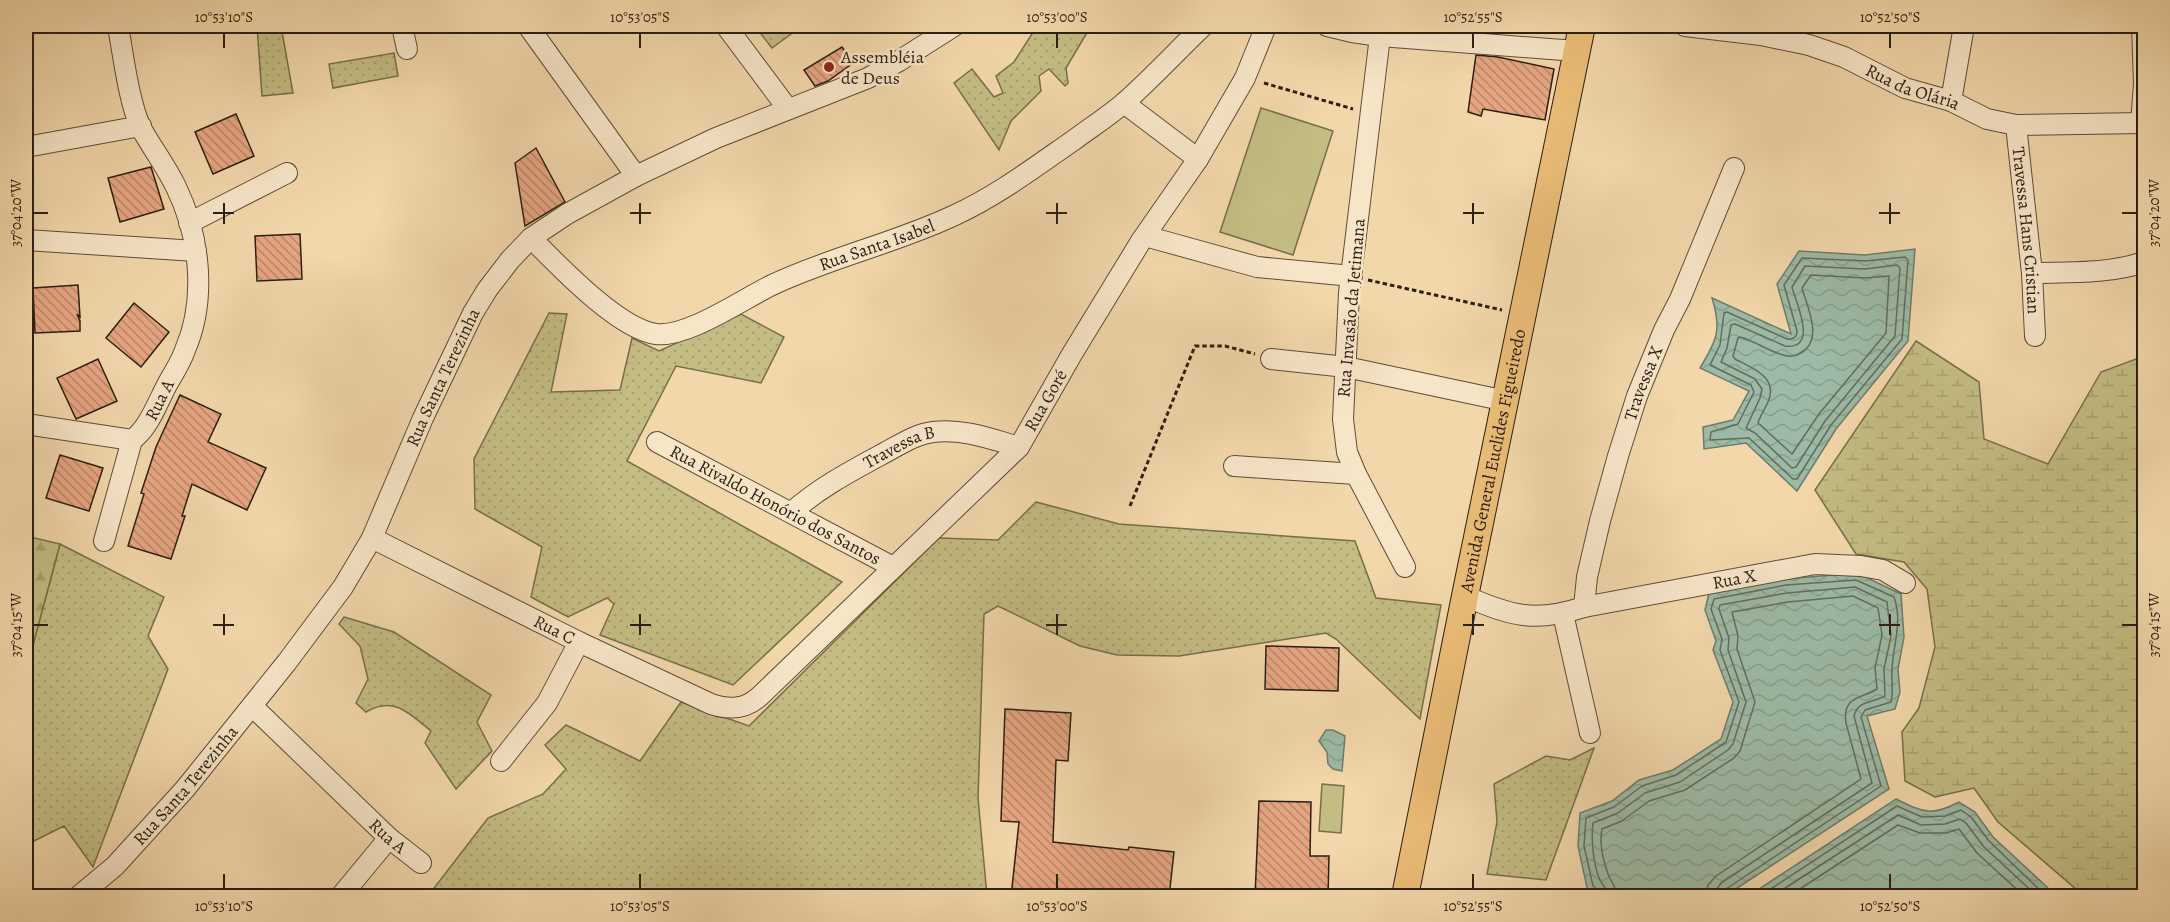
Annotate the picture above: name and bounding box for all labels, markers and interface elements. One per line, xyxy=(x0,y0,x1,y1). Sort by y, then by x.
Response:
text: 10°53'10"S xyxy=(195,7,253,27)
text: 10°53'05"S xyxy=(610,7,670,27)
text: 10°53'00"S xyxy=(1026,7,1088,27)
text: 10°52'55"S xyxy=(1443,7,1503,27)
text: 10°52'50"S xyxy=(1860,7,1920,27)
place label: Assembléia de Deus xyxy=(840,45,925,90)
street label: Rua da Olária xyxy=(1861,58,1965,116)
marker: Assembléia de Deus xyxy=(822,60,836,74)
street label: Travessa Hans Cristian xyxy=(2006,146,2046,315)
text: 37°04'20"W xyxy=(6,179,26,247)
text: 37°04'20"W xyxy=(2144,179,2164,247)
street label: Rua Santa Isabel xyxy=(816,213,939,277)
street label: Rua Invasão da Jetimana xyxy=(1331,217,1371,399)
street label: Rua Santa Terezinha xyxy=(400,304,486,450)
street label: Avenida General Euclides Figueiredo xyxy=(1454,327,1532,596)
street label: Travessa X xyxy=(1618,342,1668,424)
street label: Rua Goré xyxy=(1018,365,1073,436)
street label: Rua A xyxy=(139,375,180,425)
street label: Travessa B xyxy=(859,420,937,474)
street label: Rua Rivaldo Honório dos Santos xyxy=(666,439,885,570)
street label: Rua X xyxy=(1710,563,1758,595)
text: 37°04'15"W xyxy=(6,593,26,657)
text: 37°04'15"W xyxy=(2144,593,2164,657)
street label: Rua C xyxy=(529,609,579,650)
street label: Rua Santa Terezinha xyxy=(128,720,244,850)
street label: Rua A xyxy=(364,813,412,860)
text: 10°53'10"S xyxy=(195,896,253,916)
text: 10°53'05"S xyxy=(610,896,670,916)
text: 10°53'00"S xyxy=(1026,896,1088,916)
text: 10°52'55"S xyxy=(1443,896,1503,916)
text: 10°52'50"S xyxy=(1860,896,1920,916)

